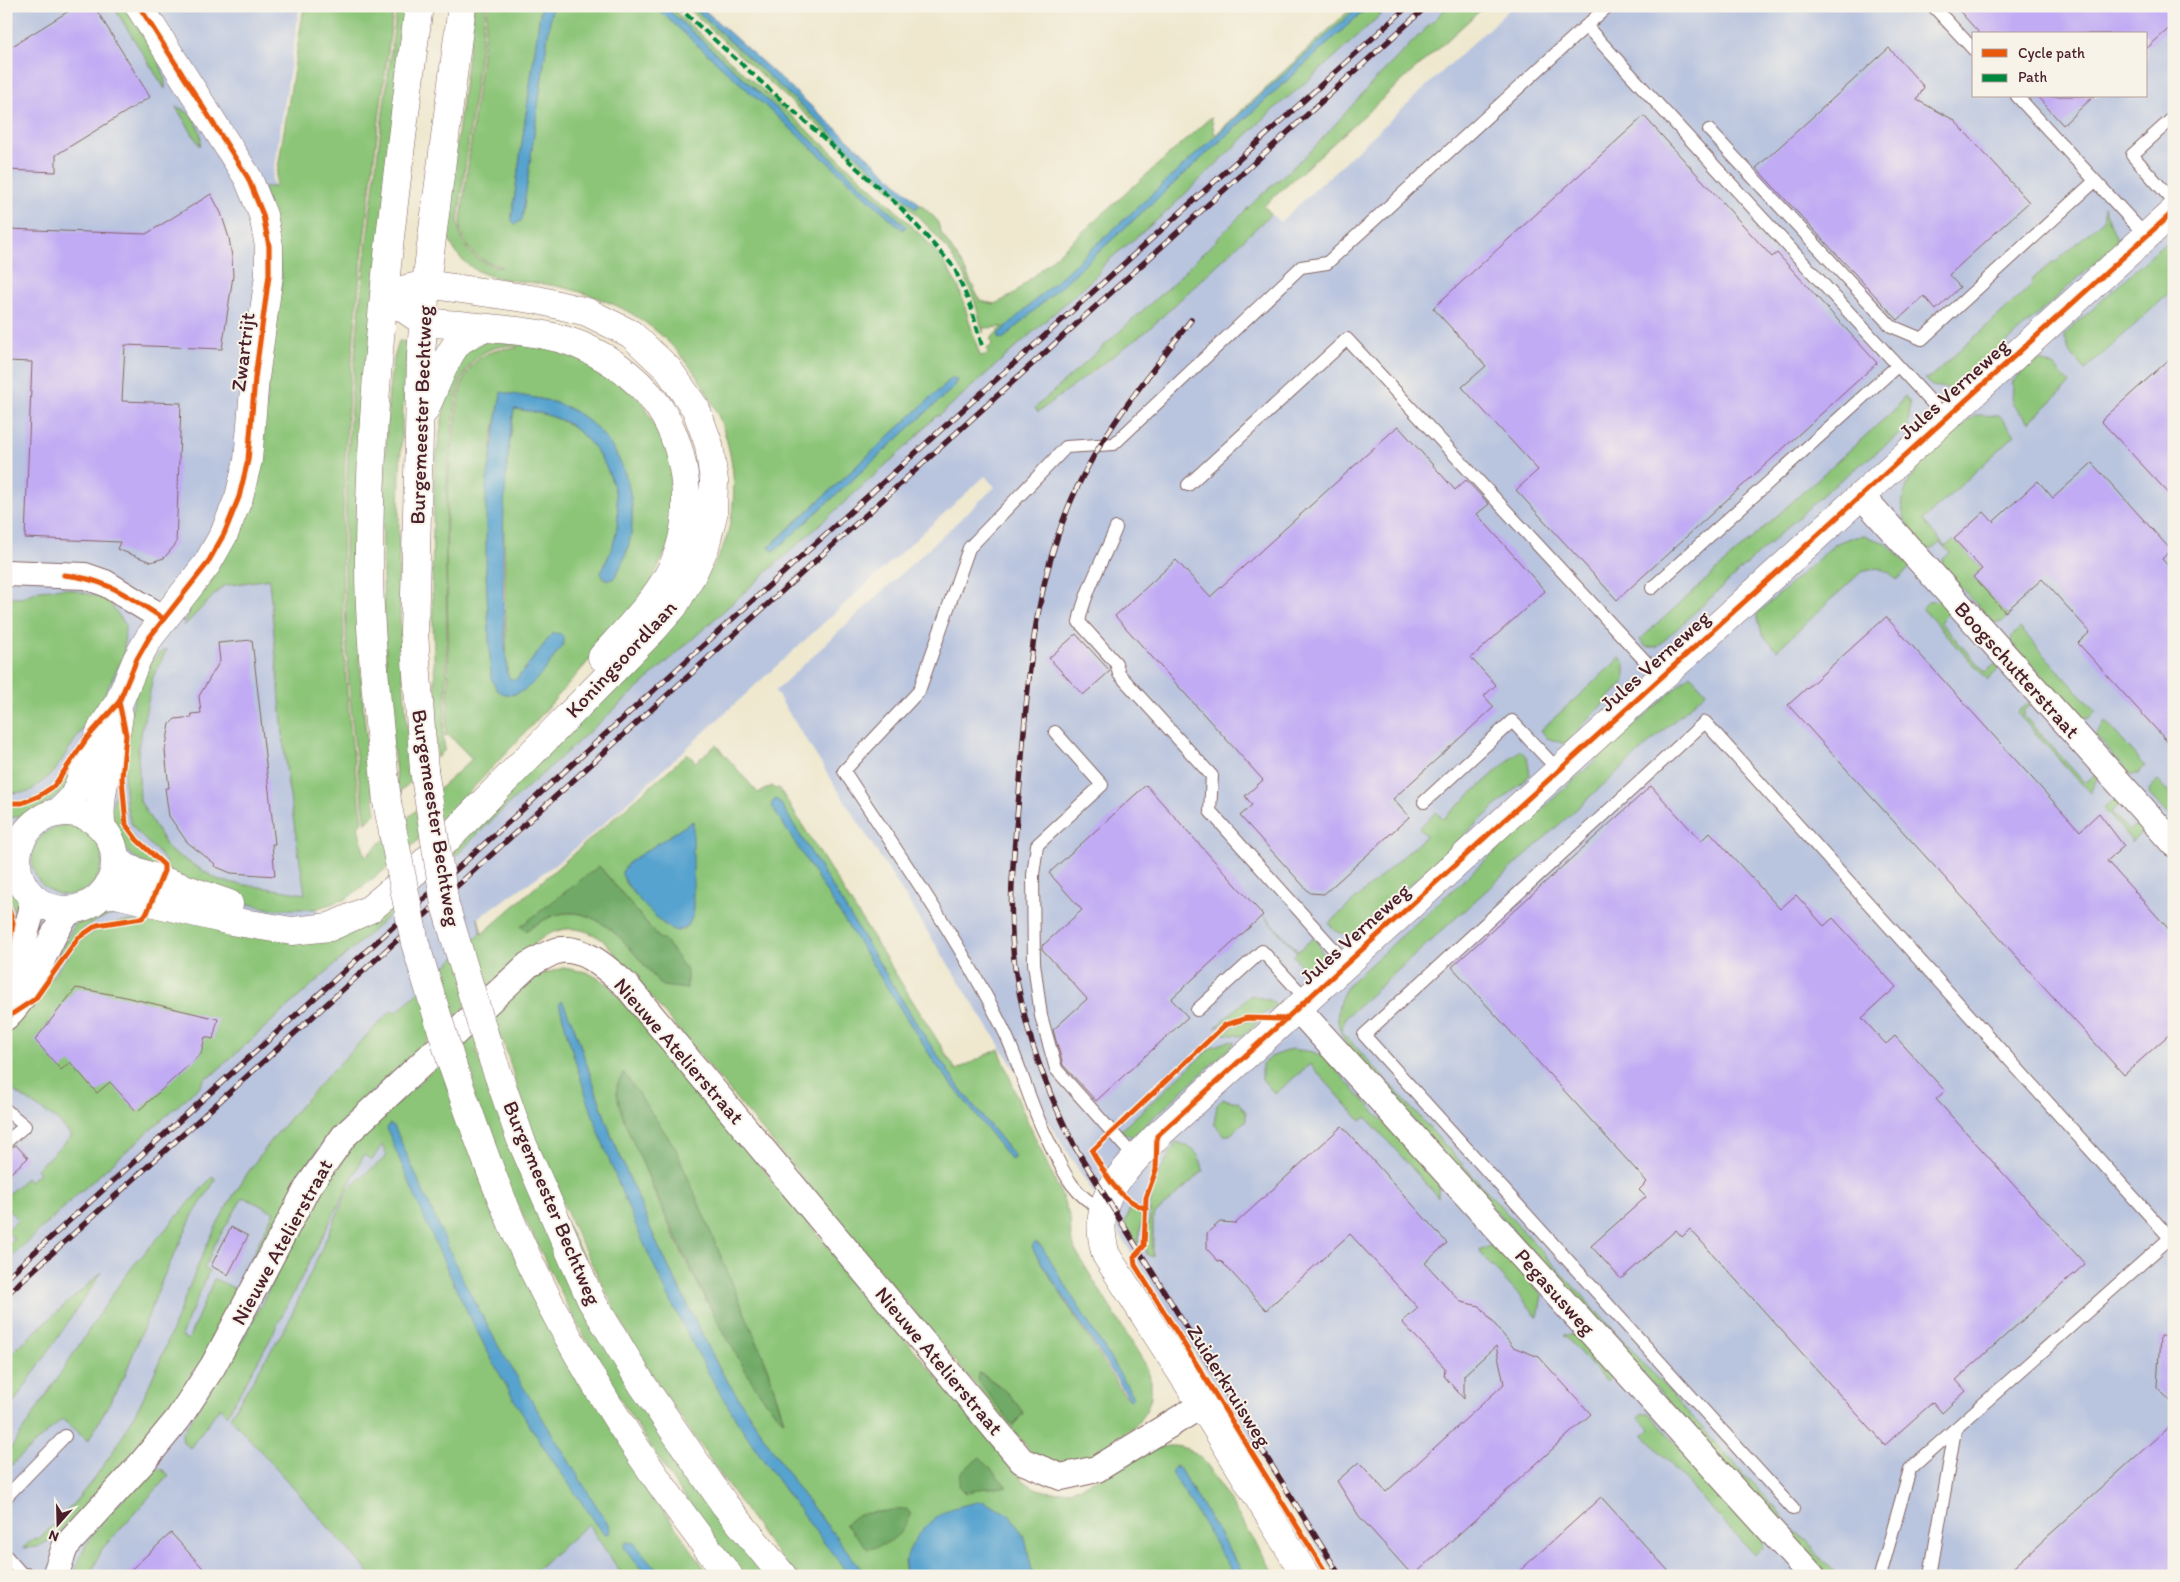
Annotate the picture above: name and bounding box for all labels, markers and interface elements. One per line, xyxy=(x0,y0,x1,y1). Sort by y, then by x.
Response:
legend xyxy=(1972,32,2148,98)
text: Cycle path xyxy=(2018,44,2085,62)
text: Path xyxy=(2018,68,2047,86)
street label: Burgemeester Bechtweg xyxy=(404,305,437,525)
street label: Zwartrijt xyxy=(225,311,260,393)
street label: Jules Verneweg xyxy=(1893,333,2014,445)
street label: Koningsoordlaan xyxy=(560,595,682,723)
street label: Boogschutterstraat xyxy=(1949,596,2085,743)
street label: Jules Verneweg xyxy=(1594,605,1715,717)
street label: Burgemeester Bechtweg xyxy=(407,708,466,929)
street label: Jules Verneweg xyxy=(1294,878,1415,990)
street label: Nieuwe Atelierstraat xyxy=(609,972,750,1129)
street label: Burgemeester Bechtweg xyxy=(498,1097,607,1309)
street label: Nieuwe Atelierstraat xyxy=(226,1154,338,1329)
street label: Pegasusweg xyxy=(1510,1243,1601,1340)
street label: Nieuwe Atelierstraat xyxy=(870,1281,1009,1440)
street label: Zuiderkruisweg xyxy=(1182,1320,1277,1452)
north arrow xyxy=(32,1500,82,1550)
text: N xyxy=(46,1526,61,1545)

